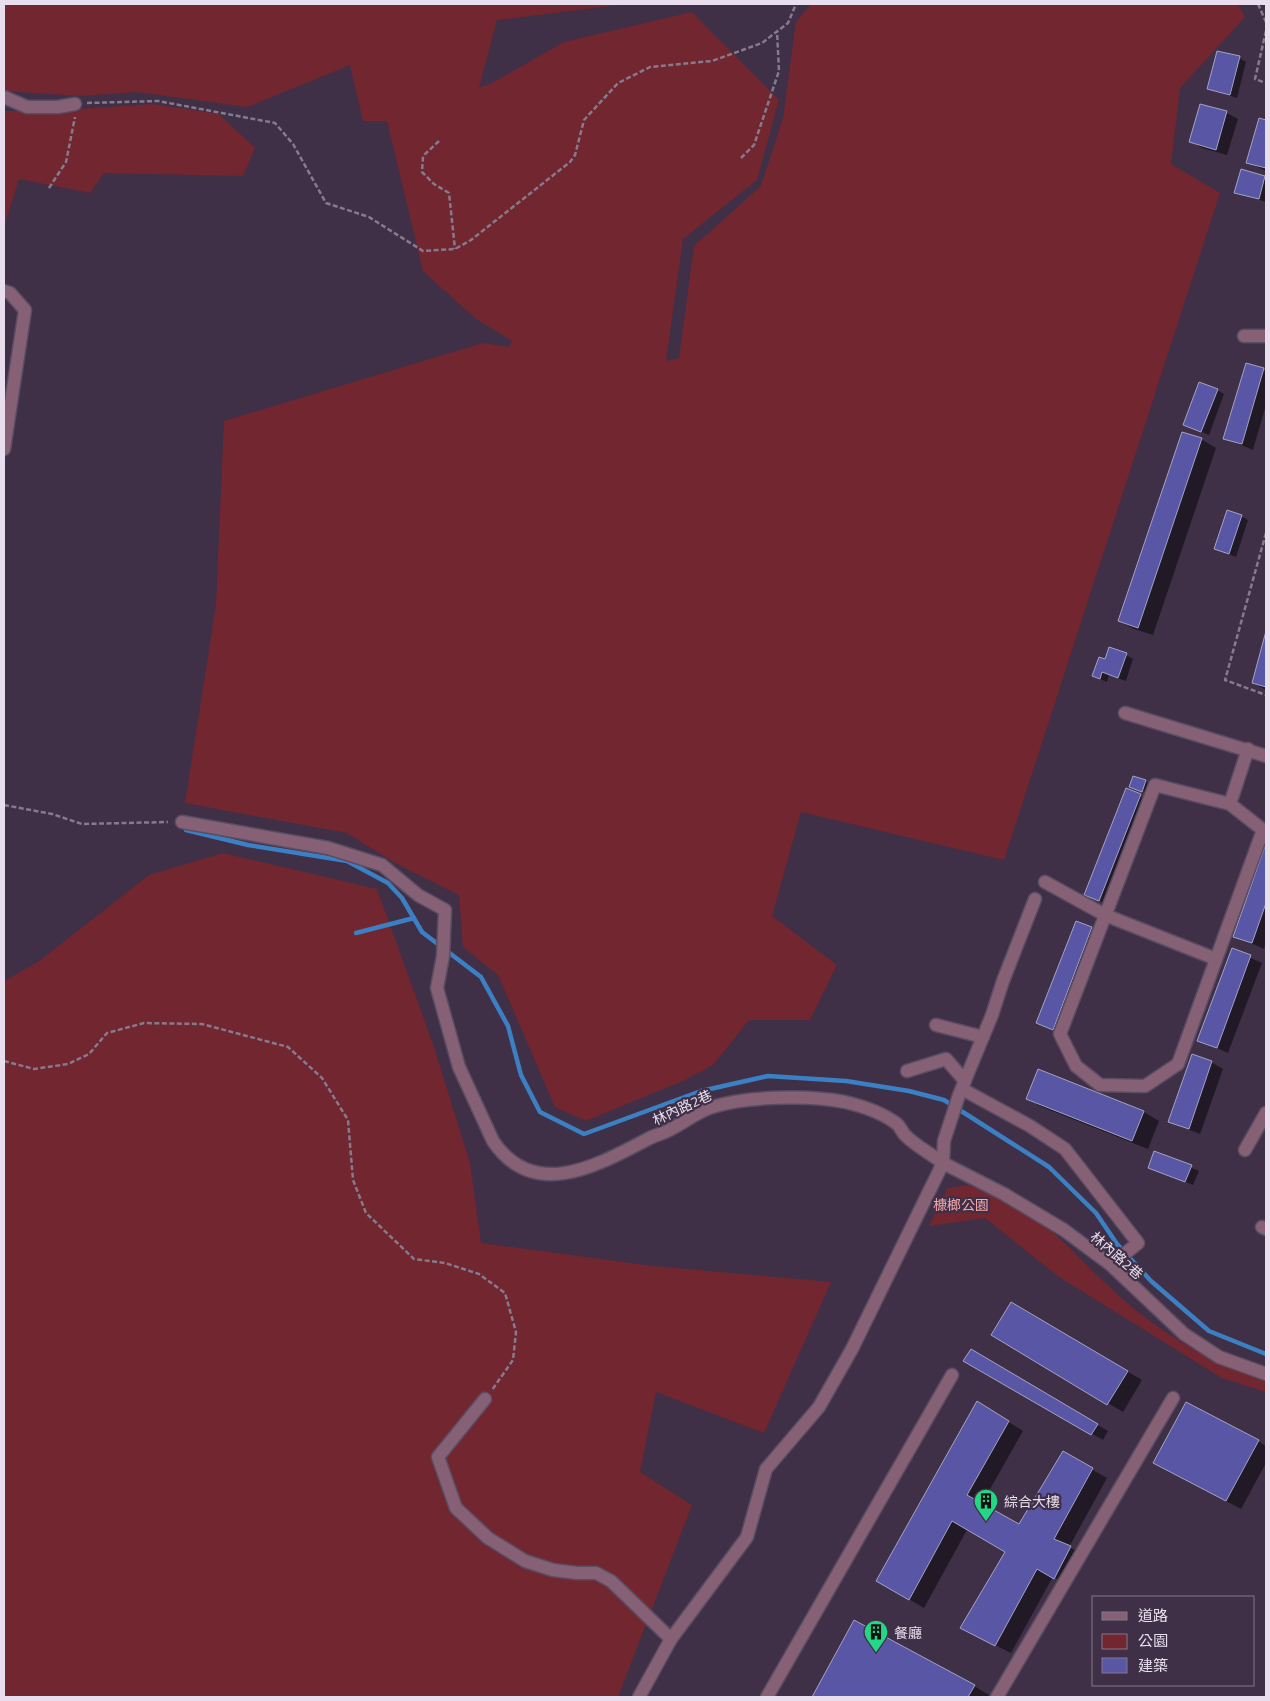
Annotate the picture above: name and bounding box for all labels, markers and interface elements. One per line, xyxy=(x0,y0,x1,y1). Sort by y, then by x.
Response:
street label: 林內路2巷 xyxy=(649,1084,715,1130)
park label: 槺榔公園 xyxy=(933,1194,989,1215)
street label: 林內路2巷 xyxy=(1086,1226,1148,1284)
building icon: 綜合大樓 xyxy=(973,1488,999,1522)
place label: 綜合大樓 xyxy=(1004,1491,1060,1512)
legend xyxy=(1092,1596,1255,1686)
text: 道路 xyxy=(1138,1604,1168,1627)
building icon: 餐廳 xyxy=(863,1619,889,1653)
place label: 餐廳 xyxy=(894,1622,922,1643)
text: 公園 xyxy=(1138,1629,1168,1652)
text: 建築 xyxy=(1138,1654,1168,1677)

